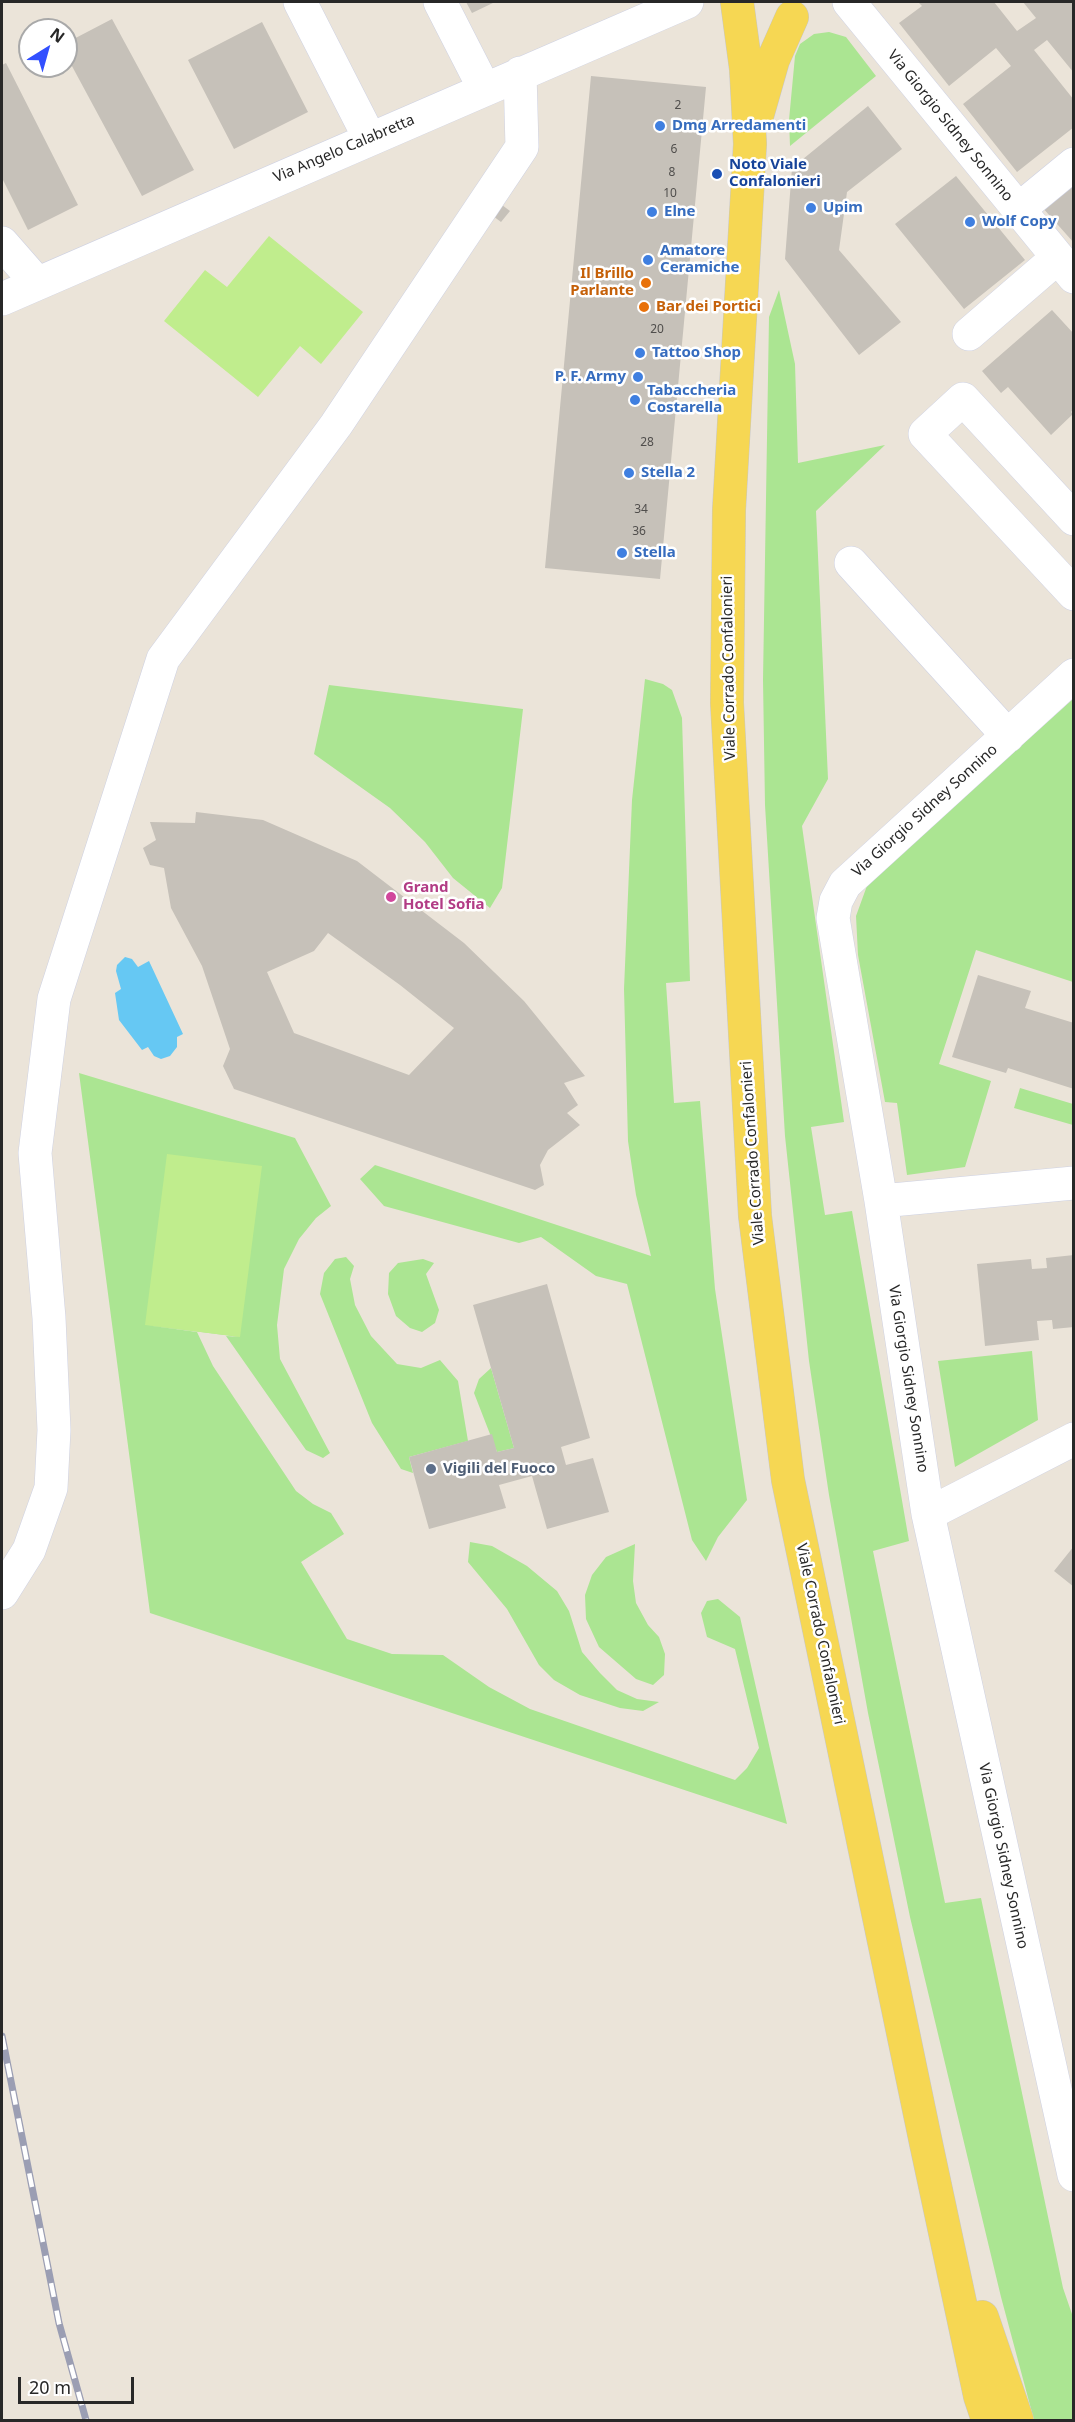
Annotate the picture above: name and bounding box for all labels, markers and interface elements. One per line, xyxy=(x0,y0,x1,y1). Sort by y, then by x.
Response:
north arrow xyxy=(18,18,78,78)
text: N xyxy=(46,23,69,48)
street label: Via Giorgio Sidney Sonnino xyxy=(883,47,1017,205)
house number: 2 xyxy=(675,99,681,113)
street label: Via Angelo Calabretta xyxy=(271,111,417,187)
place label: Dmg Arredamenti xyxy=(672,117,806,135)
marker: Dmg Arredamenti xyxy=(653,119,667,133)
house number: 6 xyxy=(671,143,677,157)
place label: Noto Viale Confalonieri xyxy=(729,156,821,191)
house number: 8 xyxy=(669,166,675,180)
marker: Noto Viale Confalonieri xyxy=(710,167,724,181)
house number: 10 xyxy=(663,187,677,201)
place label: Upim xyxy=(823,199,863,217)
marker: Upim xyxy=(804,201,818,215)
place label: Elne xyxy=(664,203,696,221)
marker: Elne xyxy=(645,205,659,219)
place label: Wolf Copy xyxy=(982,213,1057,231)
marker: Wolf Copy xyxy=(963,215,977,229)
place label: Amatore Ceramiche xyxy=(660,242,740,277)
marker: Amatore Ceramiche xyxy=(641,253,655,267)
place label: Il Brillo Parlante xyxy=(570,265,634,300)
marker: Il Brillo Parlante xyxy=(639,276,653,290)
place label: Bar dei Portici xyxy=(656,298,761,316)
marker: Bar dei Portici xyxy=(637,300,651,314)
house number: 20 xyxy=(650,323,664,337)
place label: Tattoo Shop xyxy=(652,344,741,362)
marker: Tattoo Shop xyxy=(633,346,647,360)
place label: P. F. Army xyxy=(555,368,626,386)
marker: P. F. Army xyxy=(631,370,645,384)
place label: Tabaccheria Costarella xyxy=(647,382,736,417)
marker: Tabaccheria Costarella xyxy=(628,393,642,407)
house number: 28 xyxy=(640,436,654,450)
place label: Stella 2 xyxy=(641,464,695,482)
marker: Stella 2 xyxy=(622,466,636,480)
house number: 34 xyxy=(634,503,648,517)
house number: 36 xyxy=(632,525,646,539)
place label: Stella xyxy=(634,544,676,562)
marker: Stella xyxy=(615,546,629,560)
street label: Viale Corrado Confalonieri xyxy=(718,575,740,761)
street label: Via Giorgio Sidney Sonnino xyxy=(849,741,1001,881)
place label: Grand Hotel Sofia xyxy=(403,879,485,914)
marker: Grand Hotel Sofia xyxy=(384,890,398,904)
street label: Viale Corrado Confalonieri xyxy=(738,1060,768,1246)
street label: Via Giorgio Sidney Sonnino xyxy=(884,1284,932,1474)
place label: Vigili del Fuoco xyxy=(443,1460,555,1478)
marker: Vigili del Fuoco xyxy=(424,1462,438,1476)
street label: Viale Corrado Confalonieri xyxy=(792,1542,848,1726)
street label: Via Giorgio Sidney Sonnino xyxy=(974,1761,1032,1951)
scale bar xyxy=(21,2365,136,2403)
text: 20 m xyxy=(29,2375,71,2399)

